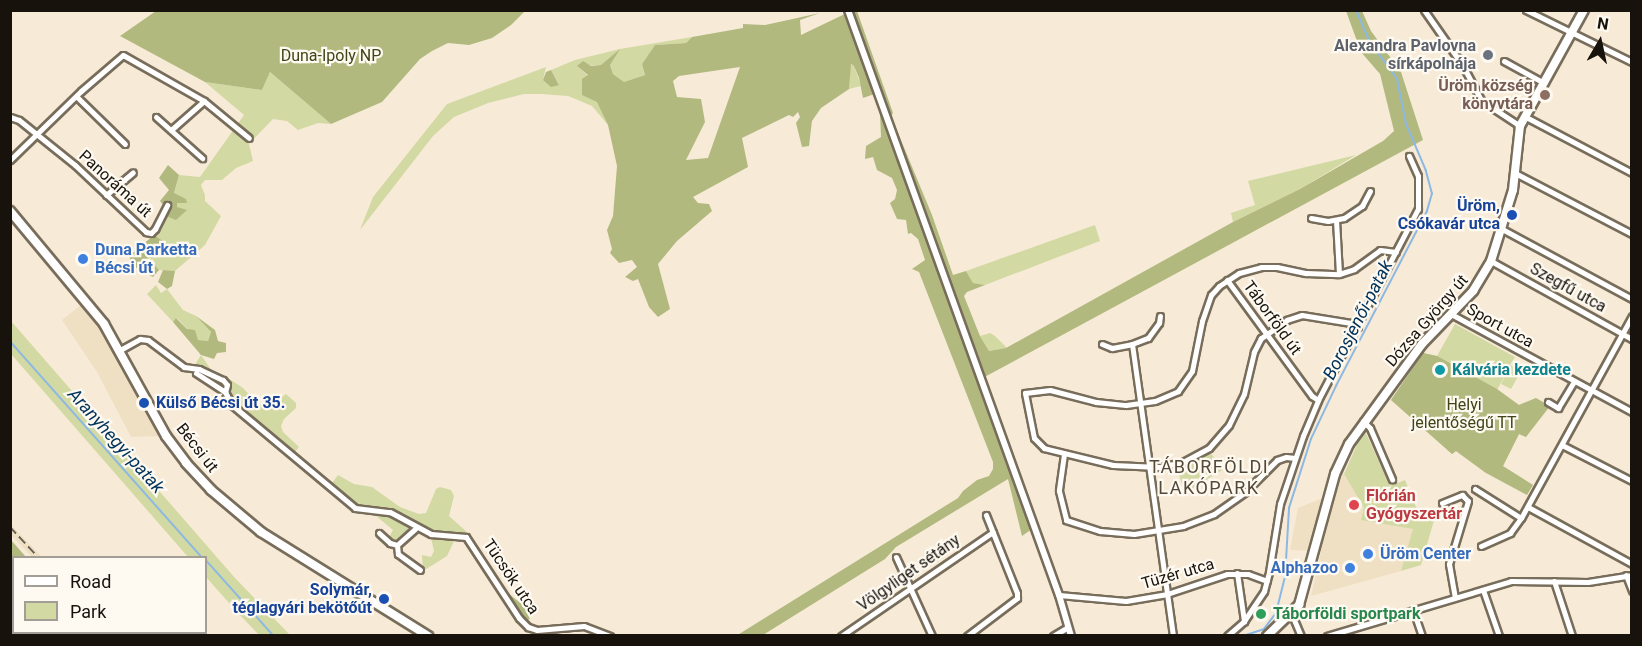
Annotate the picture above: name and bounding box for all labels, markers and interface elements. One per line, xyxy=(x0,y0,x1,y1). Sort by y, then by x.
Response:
north arrow xyxy=(1570,12,1630,72)
text: N xyxy=(1596,13,1610,34)
place label: Alexandra Pavlovna sírkápolnája xyxy=(1334,36,1476,74)
park label: Duna-Ipoly NP xyxy=(281,46,381,66)
marker: Alexandra Pavlovna sírkápolnája xyxy=(1481,48,1495,62)
place label: Üröm község könyvtára xyxy=(1438,76,1533,114)
marker: Üröm község könyvtára xyxy=(1538,88,1552,102)
street label: Panoráma út xyxy=(75,146,155,222)
place label: Üröm, Csókavár utca xyxy=(1398,196,1500,234)
marker: Üröm, Csókavár utca xyxy=(1505,208,1519,222)
place label: Duna Parketta Bécsi út xyxy=(95,240,197,278)
marker: Duna Parketta Bécsi út xyxy=(76,252,90,266)
water label: Borosjenői-patak xyxy=(1319,257,1397,383)
street label: Szegfű utca xyxy=(1526,259,1610,317)
street label: Dózsa György út xyxy=(1382,271,1472,371)
street label: Táborföld út xyxy=(1239,277,1305,359)
street label: Sport utca xyxy=(1463,300,1537,352)
place label: Kálvária kezdete xyxy=(1452,360,1571,380)
marker: Kálvária kezdete xyxy=(1433,363,1447,377)
water label: Aranyhegyi-patak xyxy=(63,384,169,498)
place label: Külső Bécsi út 35. xyxy=(156,393,285,413)
park label: Helyi jelentőségű TT xyxy=(1411,395,1517,433)
marker: Külső Bécsi út 35. xyxy=(137,396,151,410)
street label: Bécsi út xyxy=(172,420,222,476)
district label: TÁBORFÖLDI LAKÓPARK xyxy=(1149,457,1269,500)
place label: Flórián Gyógyszertár xyxy=(1366,486,1462,524)
marker: Flórián Gyógyszertár xyxy=(1347,498,1361,512)
street label: Völgyliget sétány xyxy=(854,530,964,616)
street label: Tücsök utca xyxy=(479,536,543,618)
place label: Üröm Center xyxy=(1380,544,1471,564)
marker: Üröm Center xyxy=(1361,547,1375,561)
street label: Tüzér utca xyxy=(1140,555,1216,593)
legend xyxy=(12,556,207,634)
place label: Alphazoo xyxy=(1270,558,1338,578)
marker: Alphazoo xyxy=(1343,561,1357,575)
text: Road xyxy=(70,571,111,592)
place label: Solymár, téglagyári bekötőút xyxy=(232,580,372,618)
marker: Solymár, téglagyári bekötőút xyxy=(377,592,391,606)
text: Park xyxy=(70,601,106,622)
place label: Táborföldi sportpark xyxy=(1273,604,1420,624)
marker: Táborföldi sportpark xyxy=(1254,607,1268,621)

